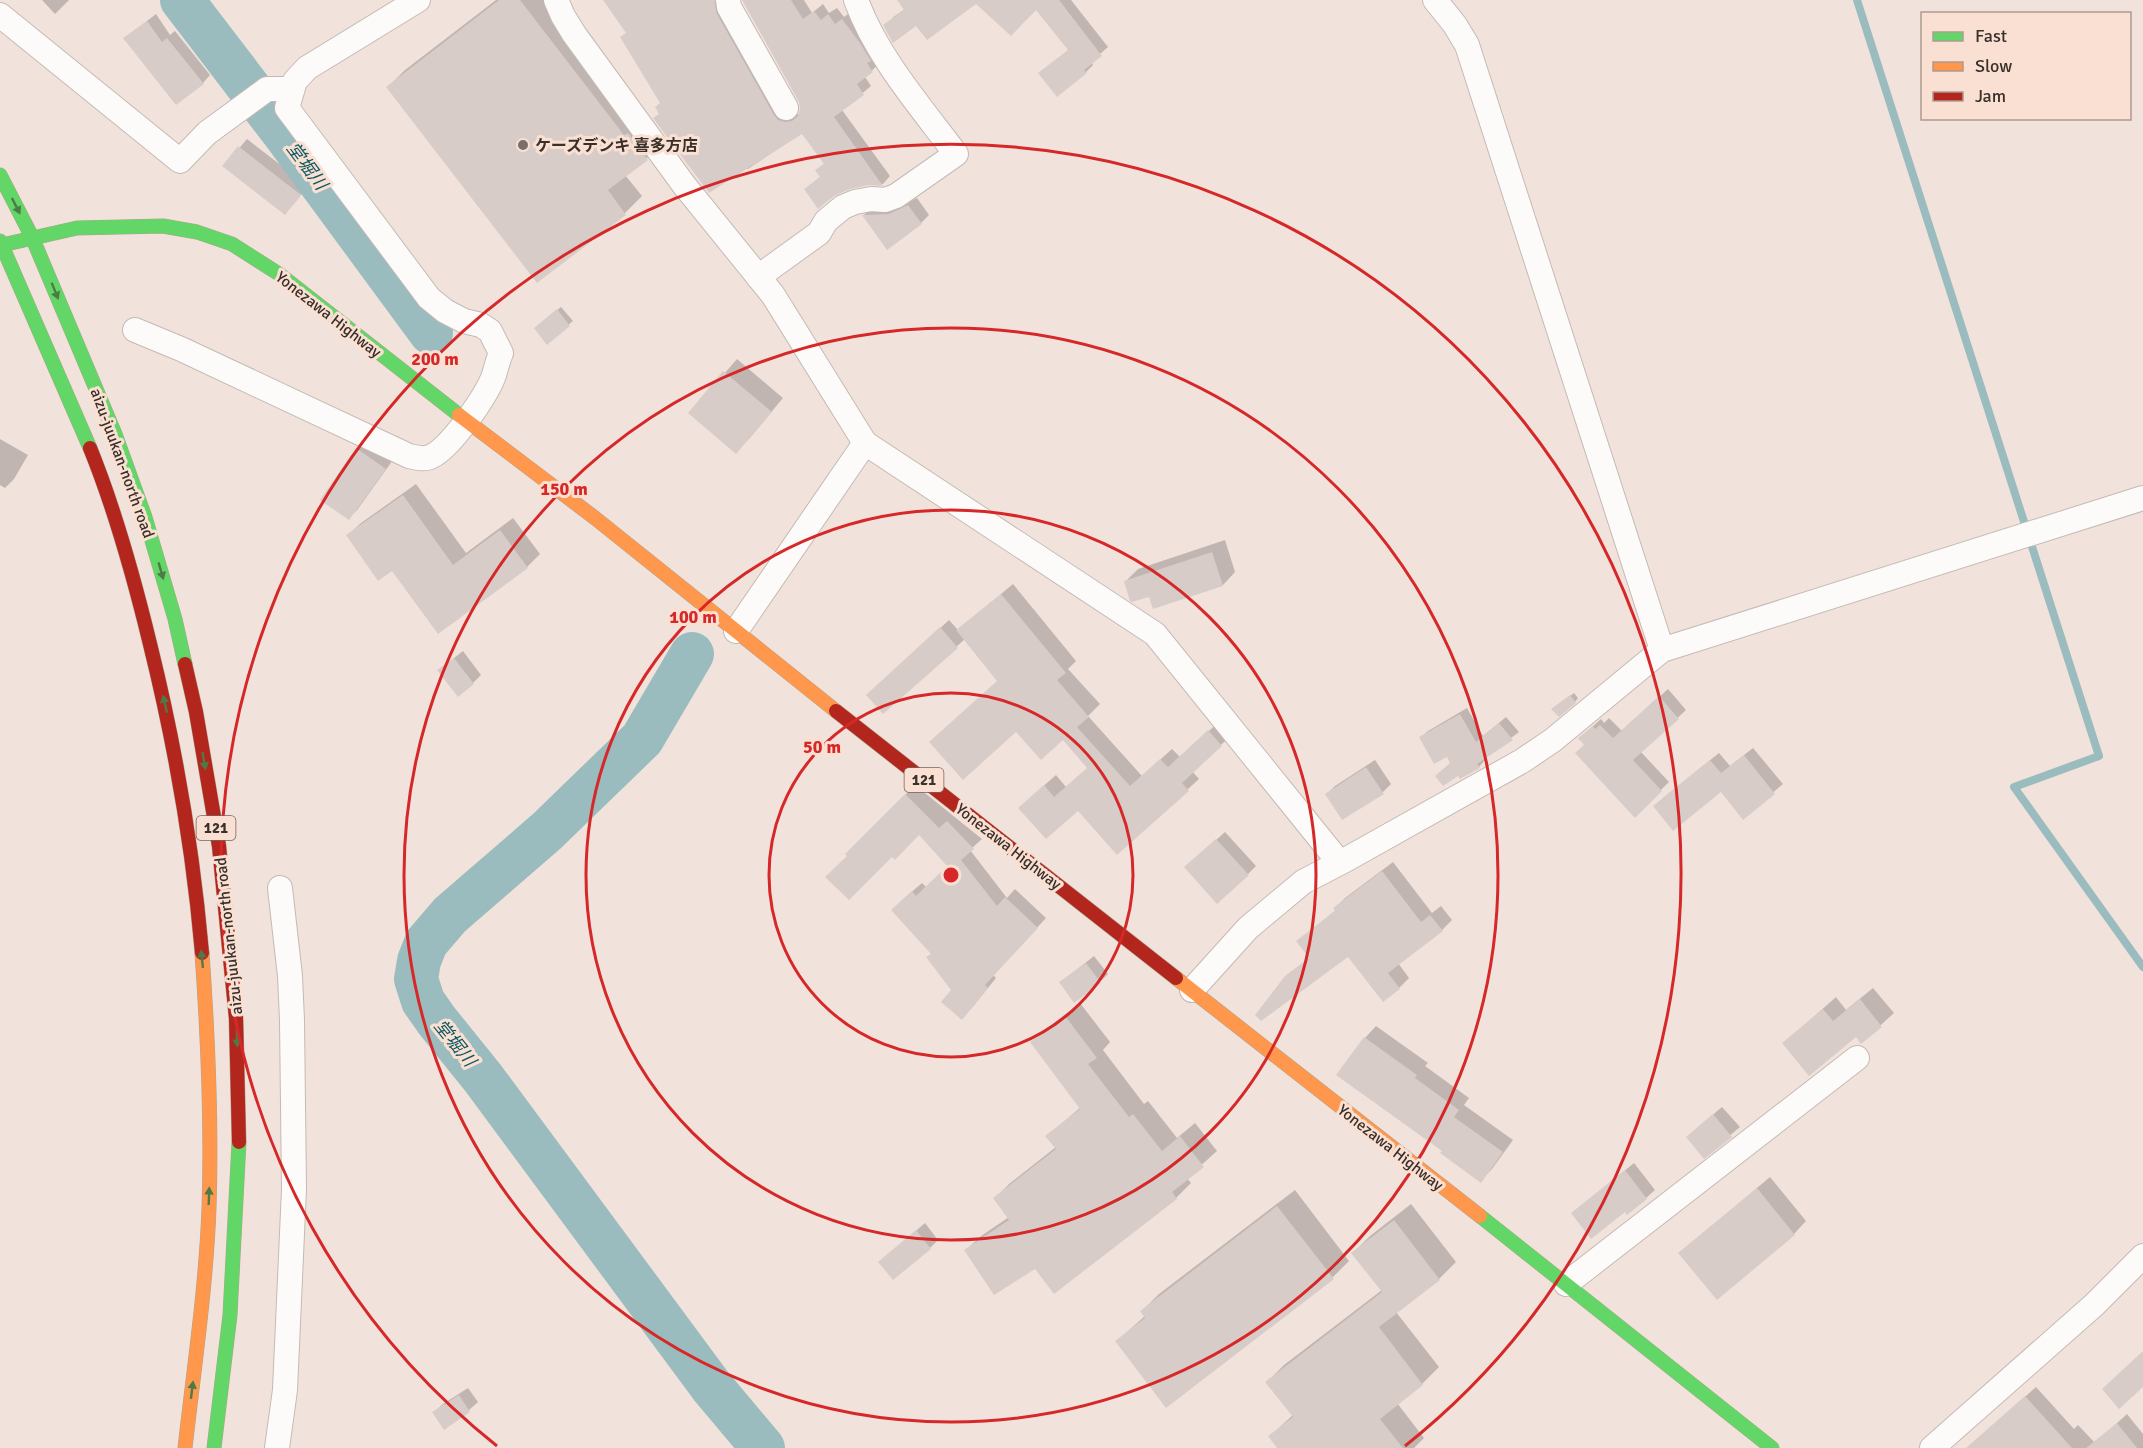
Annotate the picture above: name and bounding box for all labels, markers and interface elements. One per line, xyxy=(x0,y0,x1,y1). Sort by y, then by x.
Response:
legend xyxy=(1921,12,2131,120)
text: Fast xyxy=(1975,25,2007,47)
text: Slow xyxy=(1975,55,2012,77)
text: Jam xyxy=(1975,85,2006,107)
place label: ケーズデンキ 喜多方店 xyxy=(535,136,698,156)
water label: 堂堀川 xyxy=(282,138,333,196)
marker: ケーズデンキ 喜多方店 xyxy=(516,138,530,152)
one-way arrow xyxy=(10,197,20,215)
street label: Yonezawa Highway xyxy=(271,267,386,363)
one-way arrow xyxy=(51,282,60,300)
text: 200 m xyxy=(411,348,459,370)
street label: aizu-juukan-north road xyxy=(86,386,158,541)
text: 150 m xyxy=(540,478,588,500)
one-way arrow xyxy=(157,562,166,580)
text: 100 m xyxy=(669,606,717,628)
one-way arrow xyxy=(160,694,169,713)
text: 50 m xyxy=(803,736,841,758)
one-way arrow xyxy=(200,752,209,771)
road number: 121 xyxy=(904,768,944,792)
street label: Yonezawa Highway xyxy=(951,799,1066,895)
road number: 121 xyxy=(196,816,236,840)
street label: aizu-juukan-north road xyxy=(211,856,247,1015)
centre of rings xyxy=(941,865,961,885)
one-way arrow xyxy=(198,950,207,969)
water label: 堂堀川 xyxy=(429,1015,482,1072)
one-way arrow xyxy=(232,1028,241,1047)
street label: Yonezawa Highway xyxy=(1333,1100,1448,1196)
one-way arrow xyxy=(205,1186,214,1205)
one-way arrow xyxy=(187,1380,196,1399)

